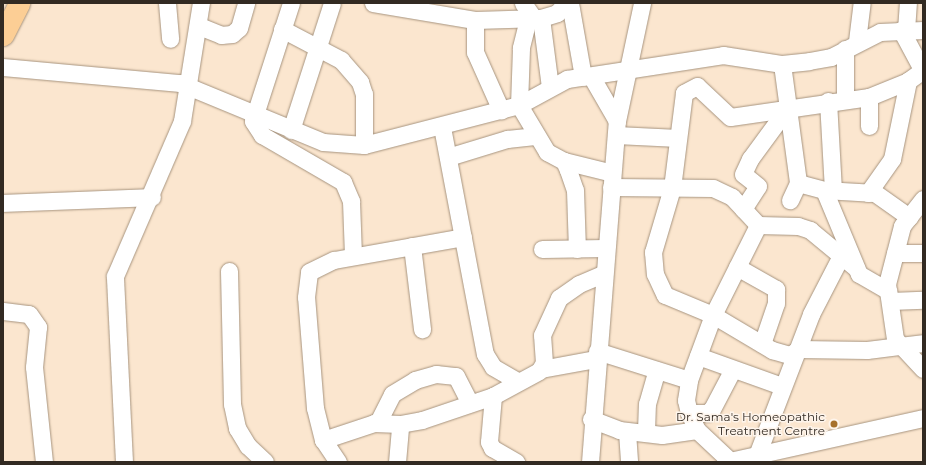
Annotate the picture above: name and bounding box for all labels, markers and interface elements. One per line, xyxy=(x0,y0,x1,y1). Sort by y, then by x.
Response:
place label: Dr. Sama's Homeopathic Treatment Centre xyxy=(676,410,825,438)
marker: Dr. Sama's Homeopathic Treatment Centre xyxy=(828,418,840,430)

